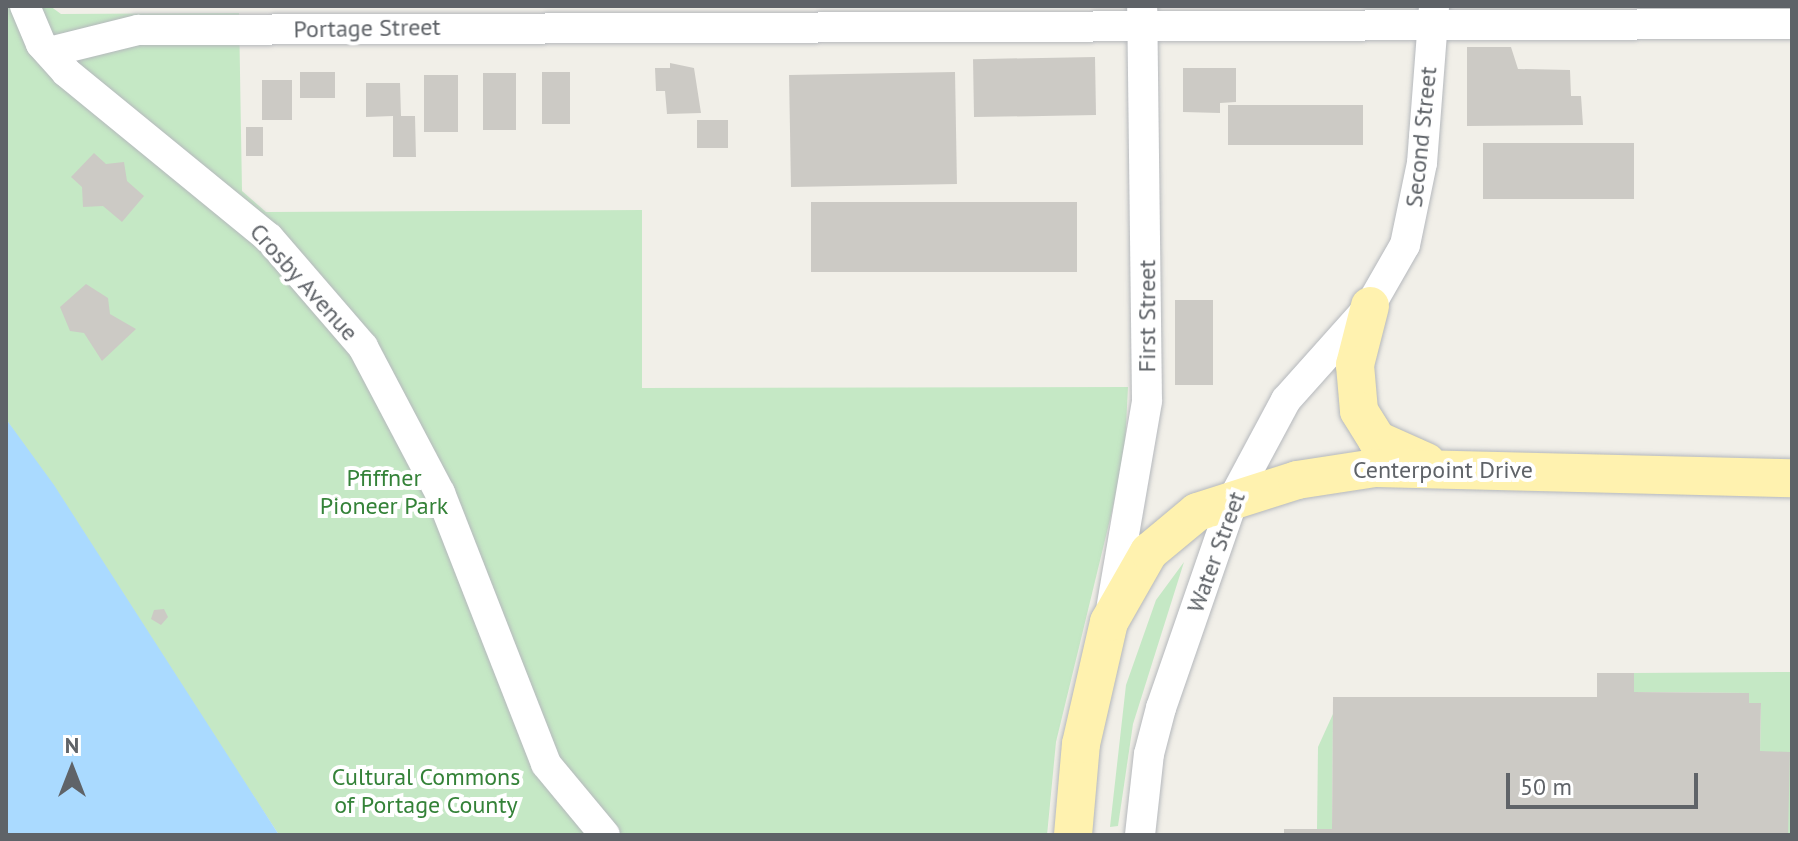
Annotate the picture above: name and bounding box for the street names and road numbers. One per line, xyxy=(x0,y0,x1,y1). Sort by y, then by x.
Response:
street label: Portage Street xyxy=(293,12,441,44)
street label: Second Street xyxy=(1399,65,1443,209)
street label: Crosby Avenue xyxy=(243,217,365,347)
street label: First Street xyxy=(1133,260,1161,372)
street label: Centerpoint Drive xyxy=(1353,456,1533,484)
street label: Water Street xyxy=(1181,488,1251,616)

